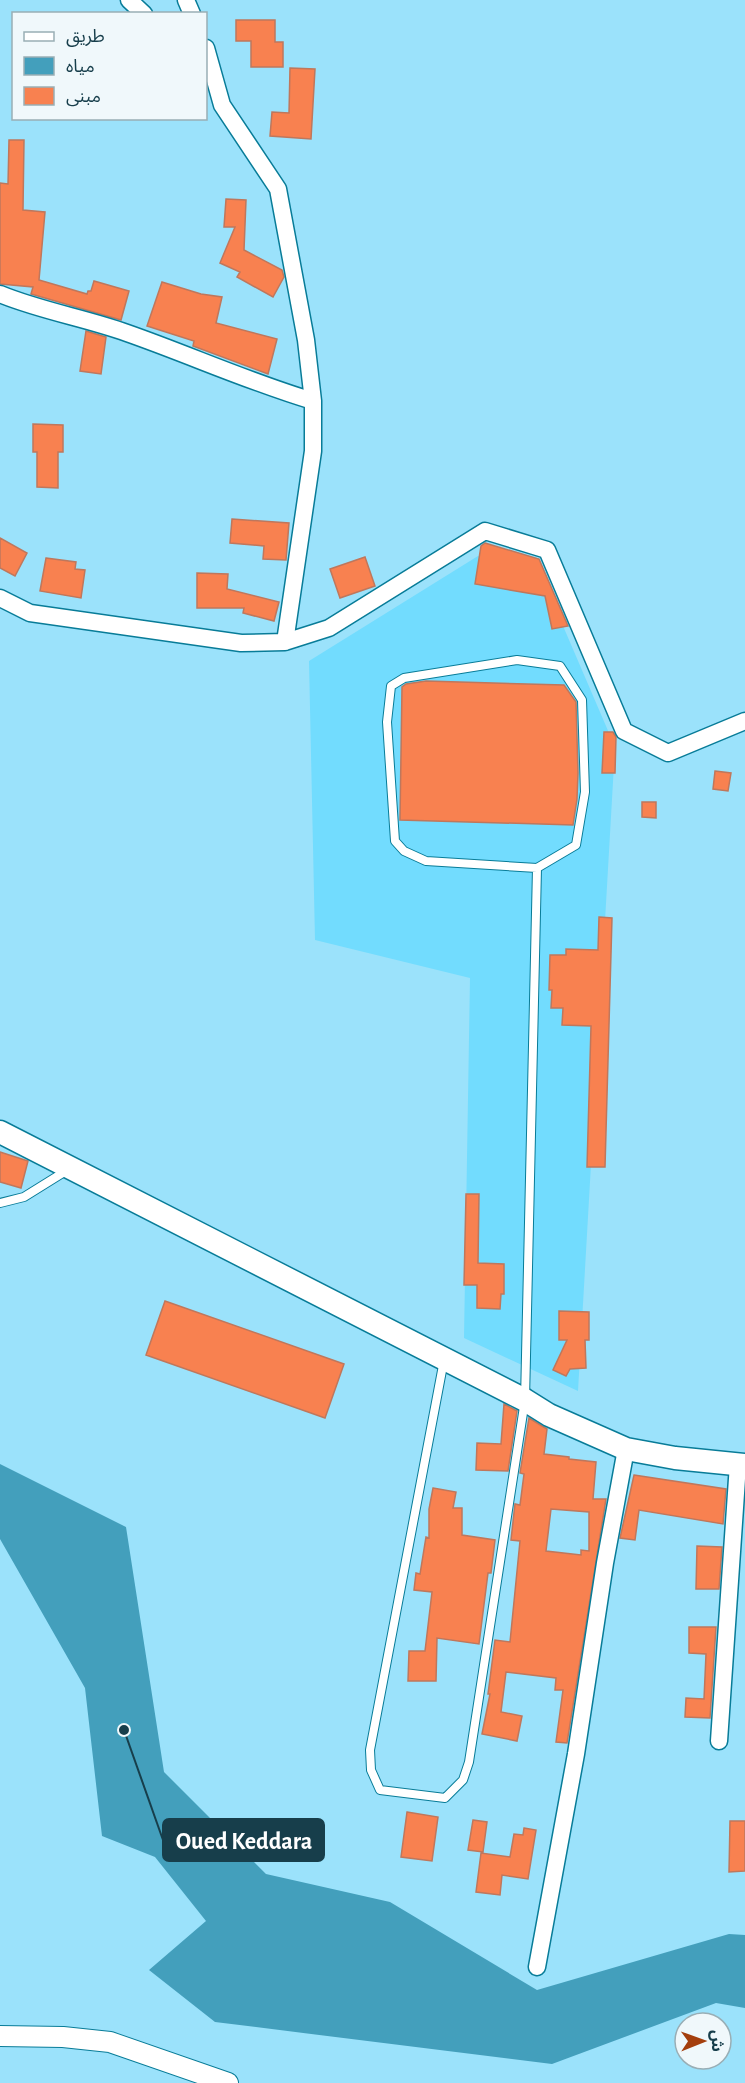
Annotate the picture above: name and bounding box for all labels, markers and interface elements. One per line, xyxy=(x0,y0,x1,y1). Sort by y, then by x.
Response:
legend xyxy=(12,12,207,120)
text: طريق xyxy=(66,28,105,47)
text: مياه xyxy=(66,58,95,76)
text: مبنى xyxy=(66,88,101,107)
callout: Oued Keddara xyxy=(163,1819,324,1861)
text: Oued Keddara xyxy=(176,1830,312,1854)
north arrow xyxy=(673,2011,733,2071)
text: ش xyxy=(708,2030,725,2052)

